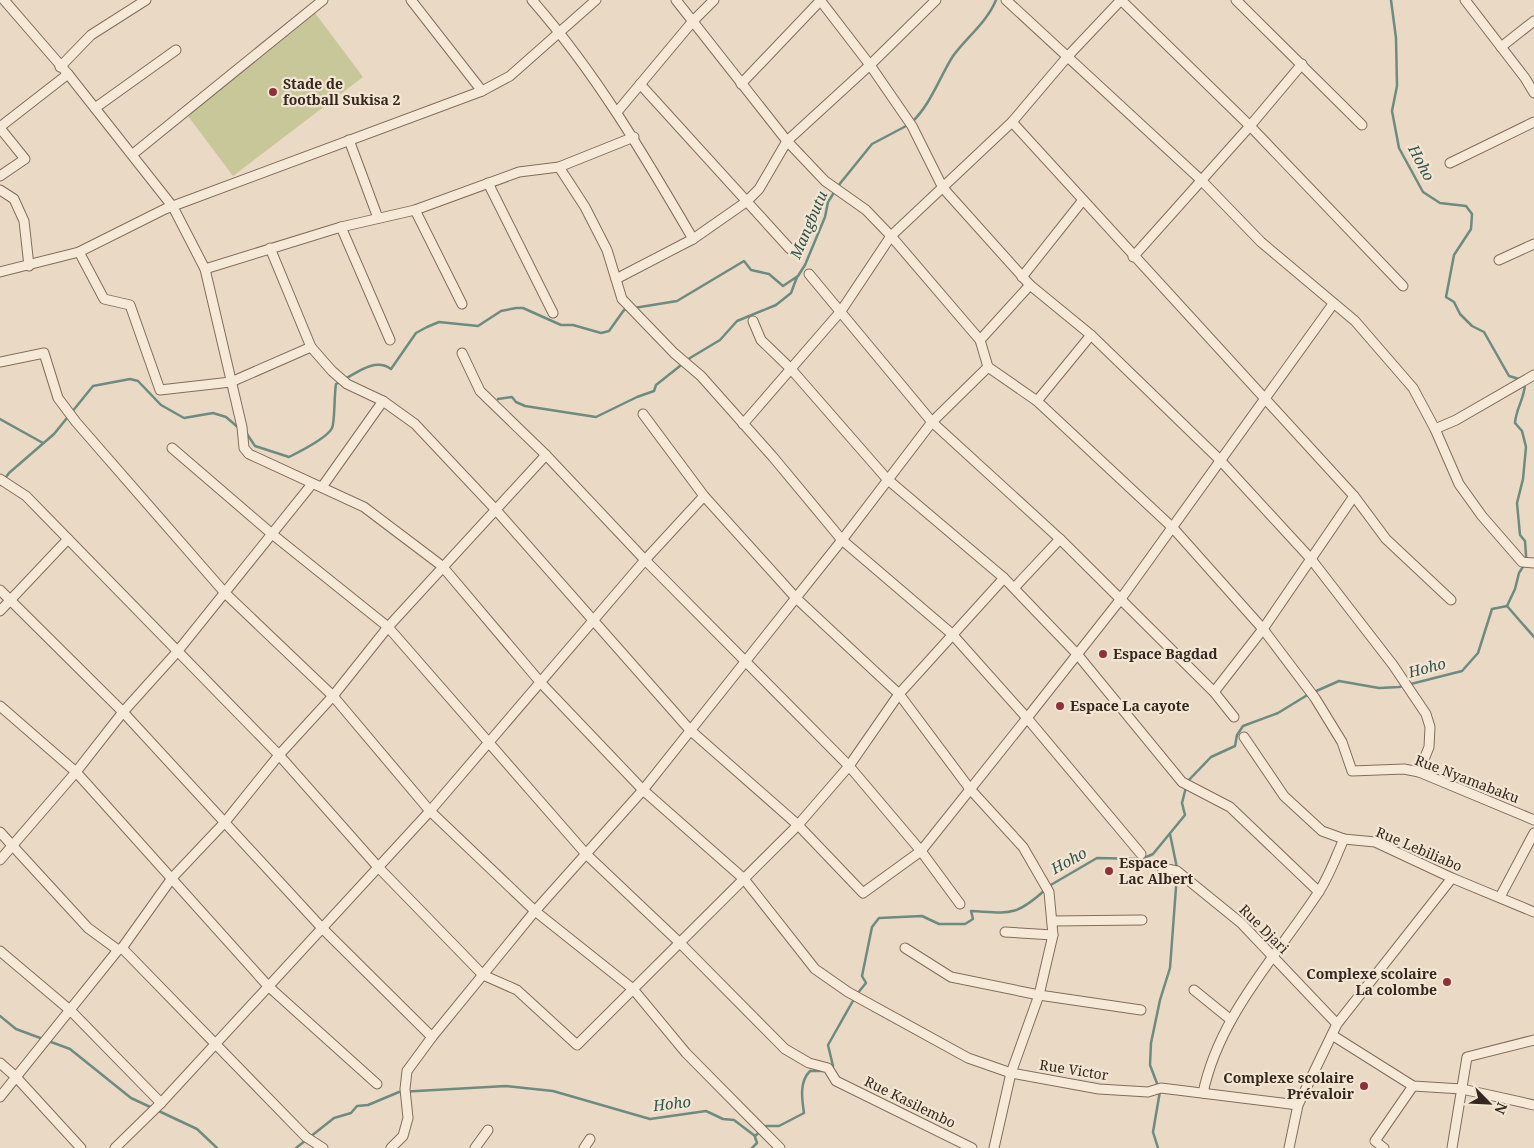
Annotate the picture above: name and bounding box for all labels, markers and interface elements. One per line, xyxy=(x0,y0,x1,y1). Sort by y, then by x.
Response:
place label: Stade de football Sukisa 2 xyxy=(283,74,401,109)
marker: Stade de football Sukisa 2 xyxy=(267,86,279,98)
water label: Hoho xyxy=(1404,140,1440,184)
water label: Mangbutu xyxy=(784,188,831,263)
place label: Espace Bagdad xyxy=(1113,644,1218,663)
marker: Espace Bagdad xyxy=(1097,648,1109,660)
water label: Hoho xyxy=(1405,652,1448,682)
place label: Espace La cayote xyxy=(1070,696,1189,715)
marker: Espace La cayote xyxy=(1054,700,1066,712)
street label: Rue Nyamabaku xyxy=(1412,750,1522,807)
street label: Rue Lebiliabo xyxy=(1373,822,1465,875)
water label: Hoho xyxy=(1046,842,1090,879)
place label: Espace Lac Albert xyxy=(1119,853,1193,888)
marker: Espace Lac Albert xyxy=(1103,865,1115,877)
street label: Rue Djari xyxy=(1236,900,1294,958)
place label: Complexe scolaire La colombe xyxy=(1306,964,1437,999)
marker: Complexe scolaire La colombe xyxy=(1441,976,1453,988)
street label: Rue Victor xyxy=(1038,1055,1110,1084)
place label: Complexe scolaire Prévaloir xyxy=(1223,1068,1355,1103)
street label: Rue Kasilembo xyxy=(861,1071,959,1132)
north arrow xyxy=(1464,1078,1514,1128)
marker: Complexe scolaire Prévaloir xyxy=(1358,1080,1370,1092)
water label: Hoho xyxy=(651,1091,692,1115)
text: N xyxy=(1490,1100,1512,1117)

